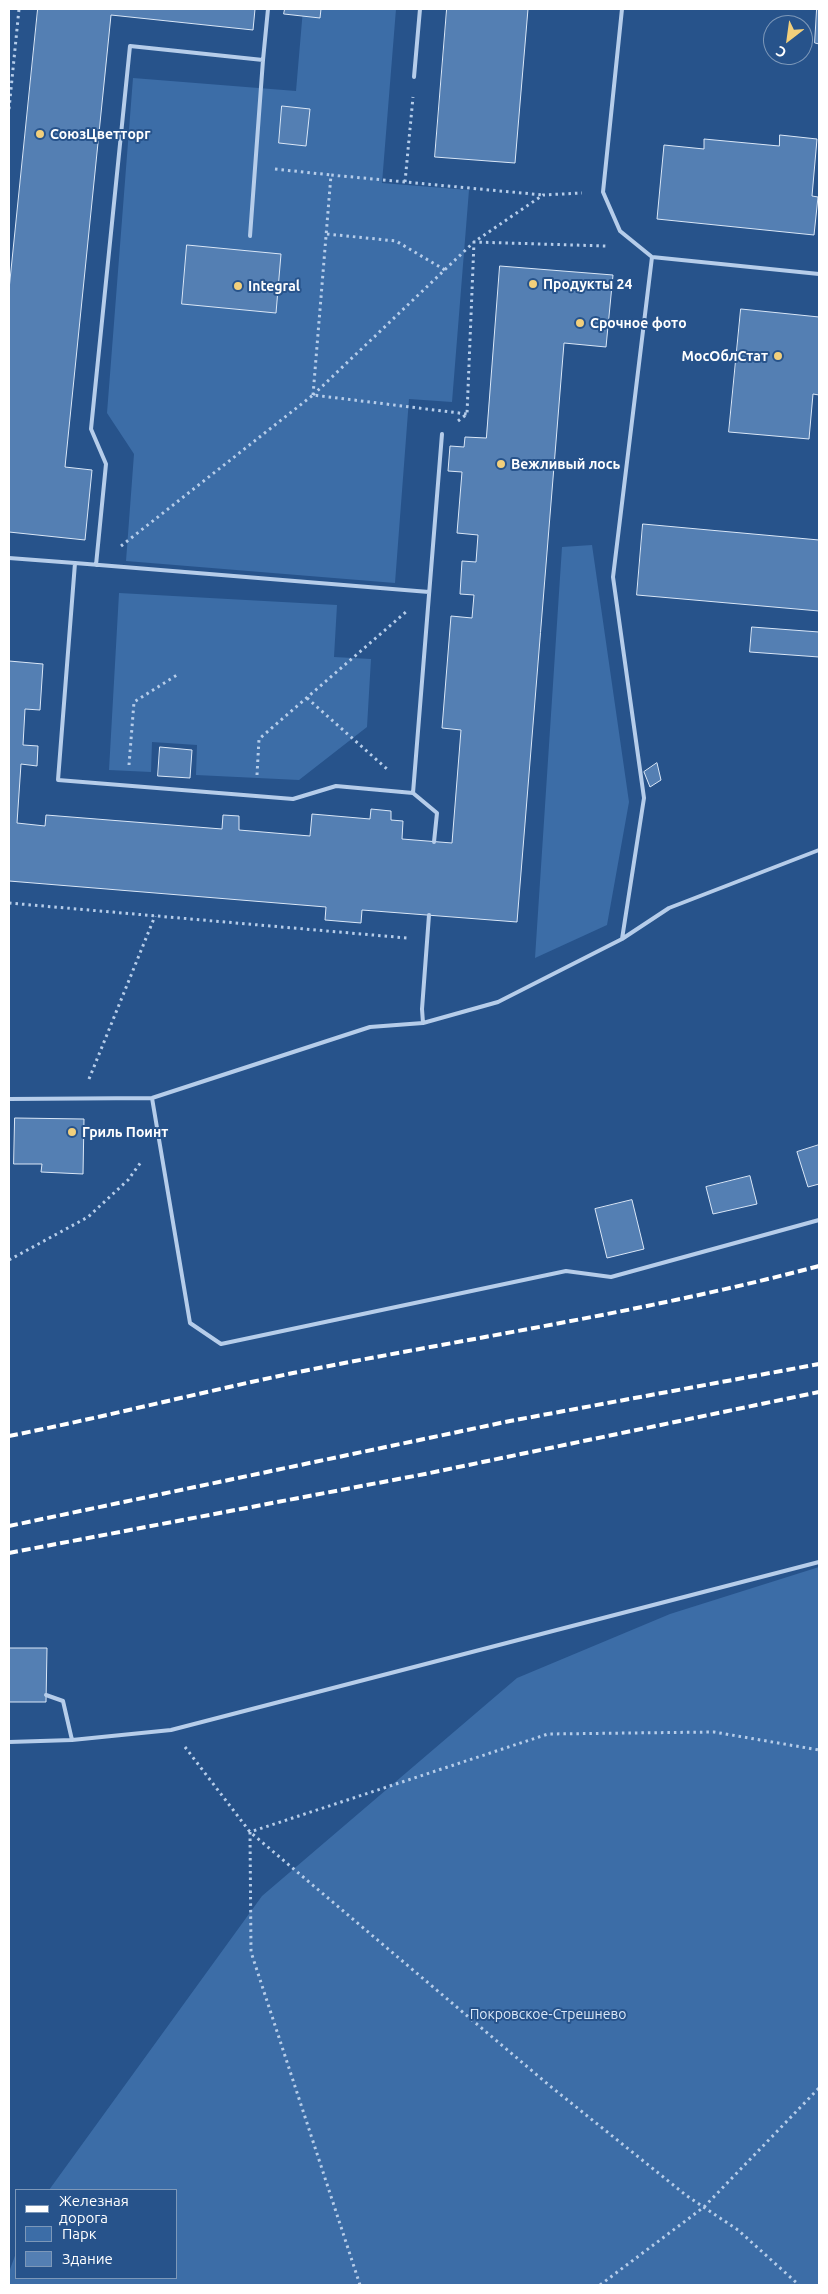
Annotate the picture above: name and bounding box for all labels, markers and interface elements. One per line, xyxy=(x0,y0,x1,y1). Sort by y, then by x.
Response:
north arrow xyxy=(763,15,813,65)
text: С xyxy=(773,43,789,61)
place label: СоюзЦветторг xyxy=(50,126,150,142)
marker: СоюзЦветторг xyxy=(34,128,46,140)
place label: Продукты 24 xyxy=(543,276,632,292)
place label: Integral xyxy=(248,278,300,294)
marker: Продукты 24 xyxy=(527,278,539,290)
marker: Integral xyxy=(232,280,244,292)
place label: Срочное фото xyxy=(590,315,687,331)
marker: Срочное фото xyxy=(574,317,586,329)
place label: МосОблСтат xyxy=(682,348,768,364)
marker: МосОблСтат xyxy=(772,350,784,362)
place label: Вежливый лось xyxy=(511,456,620,472)
marker: Вежливый лось xyxy=(495,458,507,470)
place label: Гриль Поинт xyxy=(82,1124,168,1140)
marker: Гриль Поинт xyxy=(66,1126,78,1138)
park label: Покровское-Стрешнево xyxy=(470,2006,626,2022)
legend xyxy=(15,2189,178,2279)
text: Железная дорога xyxy=(59,2192,129,2226)
text: Парк xyxy=(62,2225,97,2242)
text: Здание xyxy=(62,2250,113,2267)

